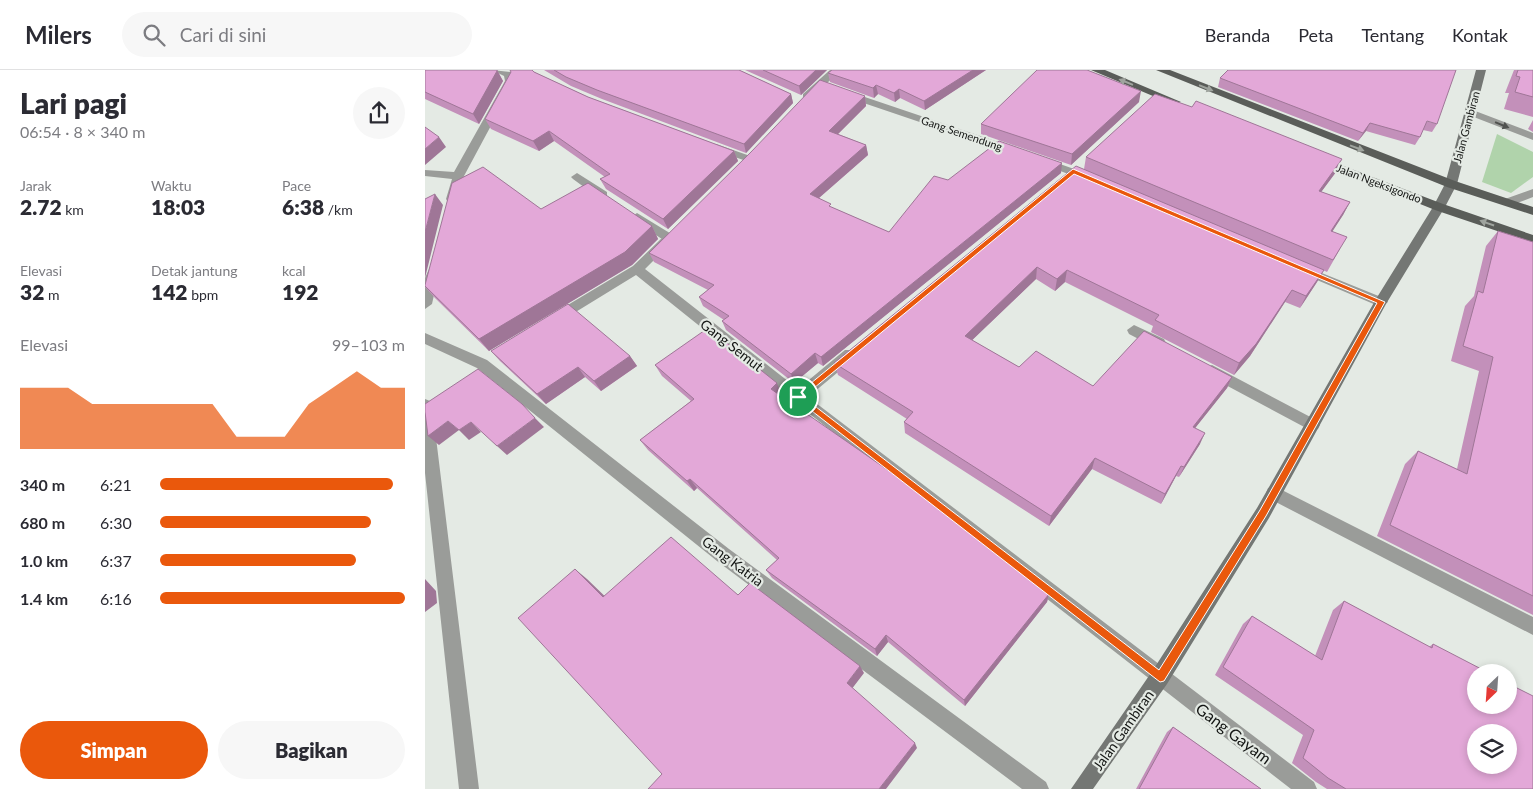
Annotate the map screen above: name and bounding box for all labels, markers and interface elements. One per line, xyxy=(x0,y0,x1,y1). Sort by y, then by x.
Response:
search box xyxy=(122,12,472,57)
text: Milers xyxy=(25,20,92,49)
icon: search xyxy=(140,21,168,49)
text: Cari di sini xyxy=(180,23,266,46)
text: Beranda xyxy=(1205,24,1270,46)
text: Peta xyxy=(1298,24,1333,46)
text: Tentang xyxy=(1361,24,1424,46)
text: Kontak xyxy=(1452,24,1508,46)
one-way arrow xyxy=(1118,78,1133,86)
one-way arrow xyxy=(1199,84,1214,92)
text: Lari pagi xyxy=(20,86,127,120)
button: share xyxy=(353,87,405,139)
street label: Jalan Gambiran xyxy=(1450,90,1482,164)
street label: Gang Semendung xyxy=(920,113,1005,153)
one-way arrow xyxy=(1495,121,1509,129)
text: 06:54 · 8 × 340 m xyxy=(20,122,145,141)
one-way arrow xyxy=(1350,144,1365,152)
street label: Jalan Ngeksigondo xyxy=(1335,161,1423,205)
text: Jarak xyxy=(20,177,52,194)
text: Waktu xyxy=(151,177,192,194)
text: Pace xyxy=(282,177,311,194)
text: 2.72 xyxy=(20,194,62,219)
text: 18:03 xyxy=(151,194,205,219)
text: 6:38 xyxy=(282,194,324,219)
text: km xyxy=(62,201,84,218)
text: /km xyxy=(324,201,353,218)
one-way arrow xyxy=(1479,219,1494,227)
text: Elevasi xyxy=(20,262,62,279)
text: Detak jantung xyxy=(151,262,238,279)
text: kcal xyxy=(282,262,306,279)
text: 32 xyxy=(20,279,44,304)
text: 142 xyxy=(151,279,188,304)
text: 192 xyxy=(282,279,319,304)
text: m xyxy=(44,286,59,303)
text: bpm xyxy=(188,286,218,303)
street label: Gang Semut xyxy=(697,315,767,375)
text: Elevasi xyxy=(20,335,68,354)
text: 99–103 m xyxy=(332,335,405,354)
pin xyxy=(777,376,819,418)
icon: arrive xyxy=(784,383,812,411)
text: 340 m xyxy=(20,475,65,494)
text: 6:21 xyxy=(100,475,132,494)
text: 680 m xyxy=(20,513,65,532)
text: 6:30 xyxy=(100,513,132,532)
street label: Gang Katria xyxy=(699,532,767,590)
text: 1.0 km xyxy=(20,551,68,570)
text: 6:37 xyxy=(100,551,132,570)
text: 1.4 km xyxy=(20,589,68,608)
text: 6:16 xyxy=(100,589,132,608)
north arrow xyxy=(1467,664,1517,714)
map controls xyxy=(1467,664,1517,774)
street label: Jalan Gambiran xyxy=(1089,687,1157,773)
street label: Gang Gayam xyxy=(1193,698,1275,768)
button: Simpan xyxy=(20,721,208,779)
button: Bagikan xyxy=(218,721,405,779)
button: layers xyxy=(1467,724,1517,774)

